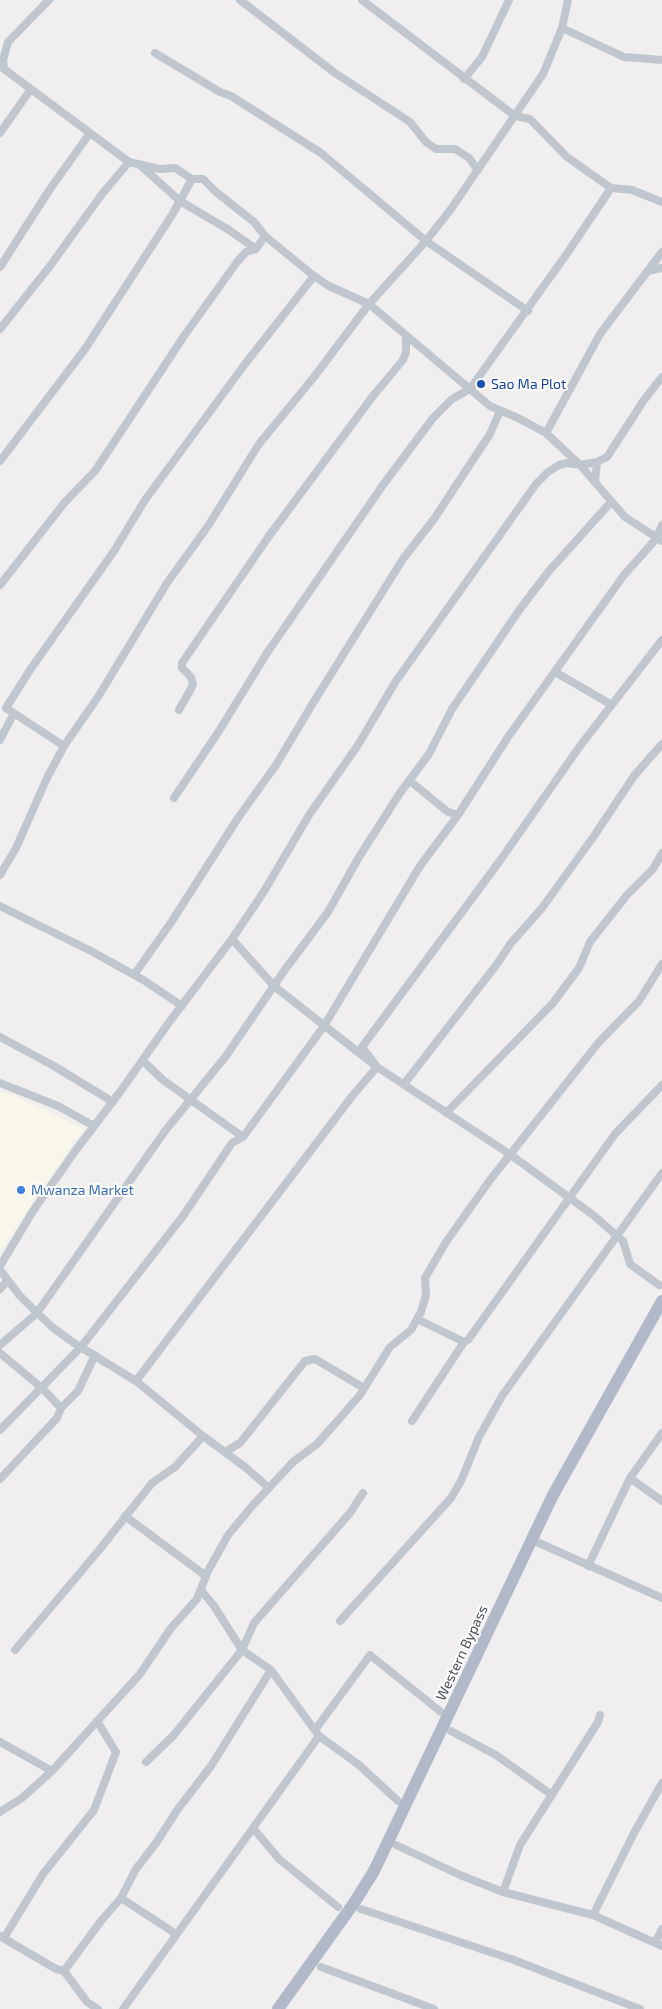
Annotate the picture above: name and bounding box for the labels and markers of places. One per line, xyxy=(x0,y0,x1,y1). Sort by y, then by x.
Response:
place label: Sao Ma Plot xyxy=(491,376,566,392)
marker: Sao Ma Plot xyxy=(475,378,487,390)
place label: Mwanza Market xyxy=(31,1182,134,1198)
marker: Mwanza Market xyxy=(15,1184,27,1196)

